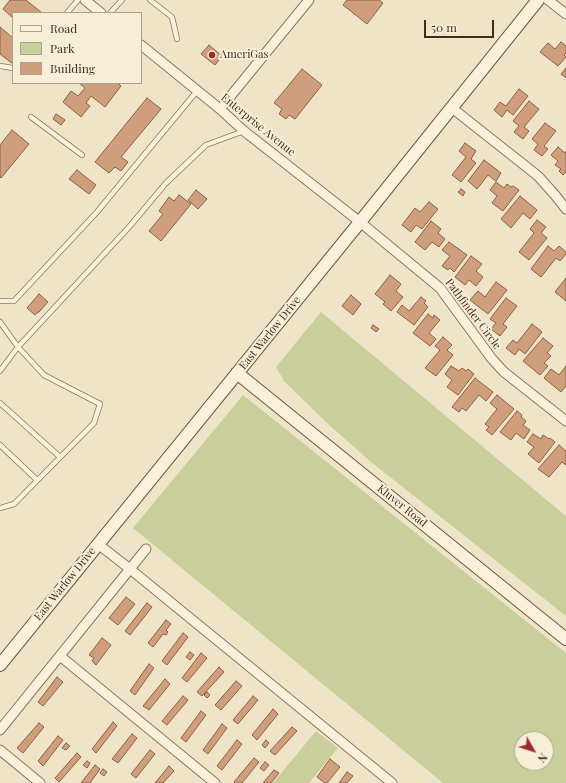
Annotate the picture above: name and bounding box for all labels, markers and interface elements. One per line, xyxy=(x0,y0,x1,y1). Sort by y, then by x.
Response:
legend xyxy=(12,12,142,84)
scale bar xyxy=(426,12,496,38)
text: 50 m xyxy=(431,19,457,35)
text: Road xyxy=(50,20,77,36)
text: Park xyxy=(50,40,75,56)
place label: AmeriGas xyxy=(220,48,268,62)
marker: AmeriGas xyxy=(207,50,217,60)
text: Building xyxy=(50,60,95,76)
street label: Enterprise Avenue xyxy=(218,91,298,159)
street label: Pathfinder Circle xyxy=(442,276,504,352)
street label: East Warlow Drive xyxy=(236,294,304,372)
street label: Kluver Road xyxy=(374,482,430,530)
street label: East Warlow Drive xyxy=(31,545,99,623)
north arrow xyxy=(514,731,554,771)
text: N xyxy=(535,750,551,766)

